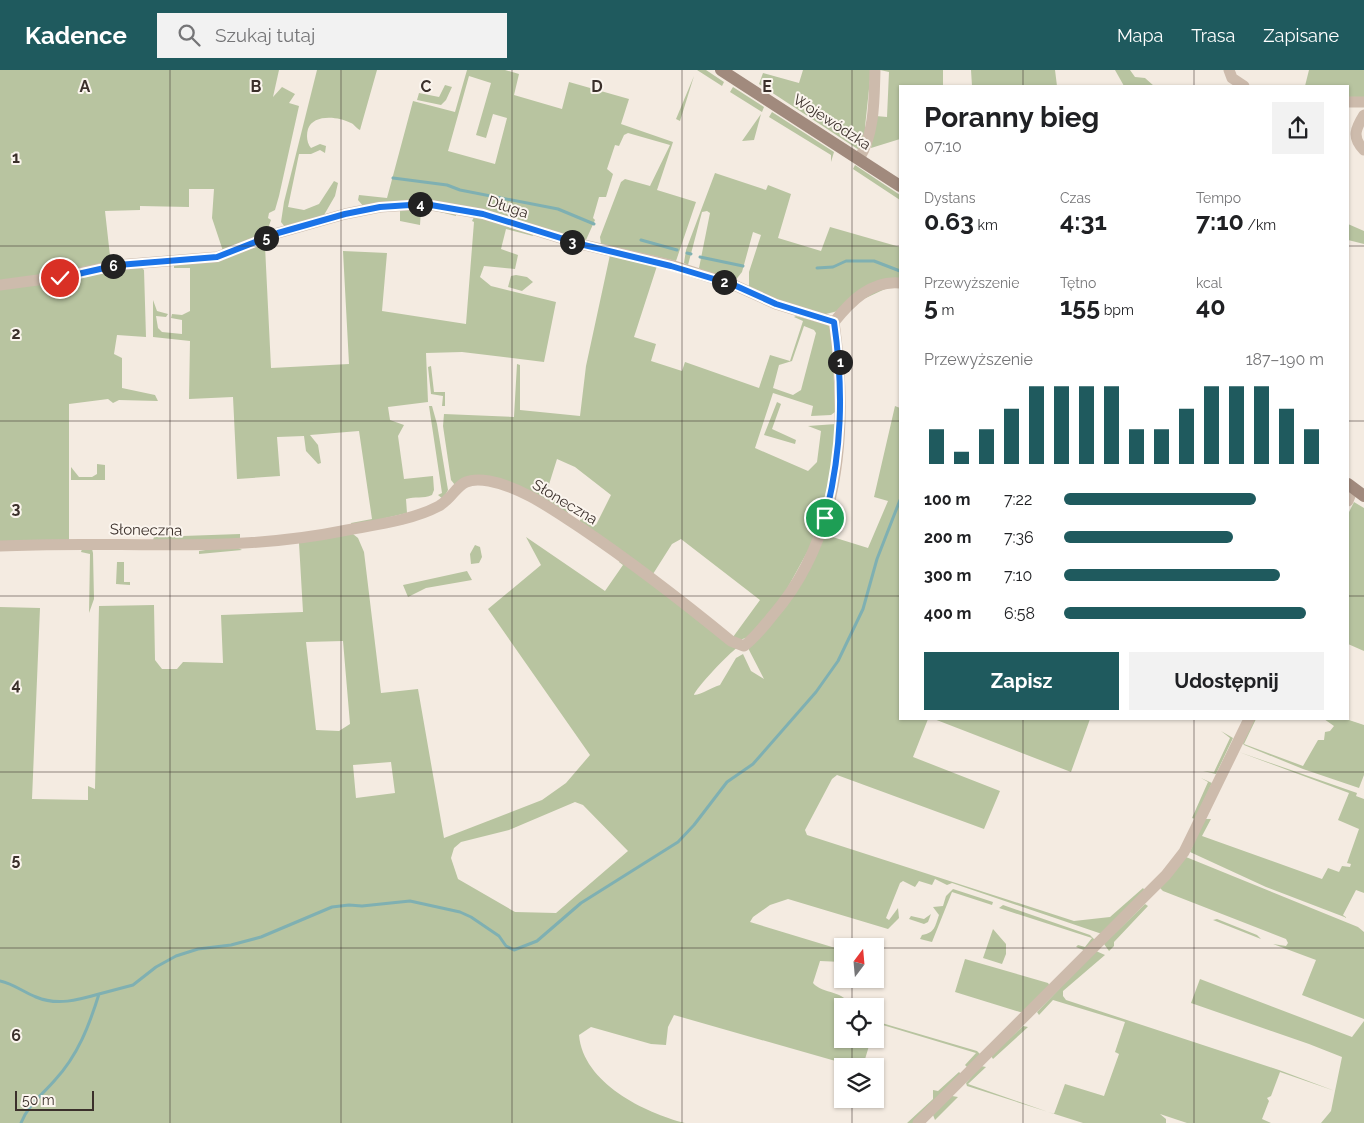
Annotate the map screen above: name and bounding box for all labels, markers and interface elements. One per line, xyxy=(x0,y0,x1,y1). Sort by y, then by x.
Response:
search box xyxy=(157,13,507,58)
text: Kadence xyxy=(25,21,127,50)
icon: search xyxy=(175,21,203,49)
text: Szukaj tutaj xyxy=(215,24,315,46)
text: Mapa xyxy=(1117,25,1163,46)
text: Trasa xyxy=(1191,25,1235,46)
text: Zapisane xyxy=(1263,25,1339,46)
text: A xyxy=(80,77,91,96)
text: B xyxy=(251,77,262,96)
text: C xyxy=(421,77,432,96)
text: D xyxy=(591,77,603,96)
text: E xyxy=(762,77,772,96)
street label: Wojewódzka xyxy=(790,90,874,154)
text: Poranny bieg xyxy=(924,101,1099,134)
button: share xyxy=(1272,102,1324,154)
text: 07:10 xyxy=(924,137,962,156)
text: 1 xyxy=(12,148,20,167)
text: Dystans xyxy=(924,190,975,206)
text: Czas xyxy=(1060,190,1091,206)
text: Tempo xyxy=(1196,190,1241,206)
pin: 4 xyxy=(408,192,432,216)
street label: Długa xyxy=(485,192,531,222)
text: 4 xyxy=(417,196,425,212)
text: 0.63 xyxy=(924,206,974,236)
text: 4:31 xyxy=(1060,206,1107,236)
text: 7:10 xyxy=(1196,206,1244,236)
text: km xyxy=(974,217,998,233)
text: /km xyxy=(1244,217,1276,233)
pin: 5 xyxy=(254,226,278,250)
text: 5 xyxy=(263,230,270,246)
pin: 3 xyxy=(560,230,584,254)
text: 3 xyxy=(569,234,576,250)
pin: 6 xyxy=(100,254,126,278)
pin xyxy=(39,257,81,299)
text: 6 xyxy=(109,258,118,274)
icon: check xyxy=(46,264,74,292)
pin: 2 xyxy=(712,270,736,294)
text: 2 xyxy=(721,274,728,290)
text: Przewyższenie xyxy=(924,275,1019,291)
text: Tętno xyxy=(1060,275,1096,291)
text: kcal xyxy=(1196,275,1222,291)
text: 5 xyxy=(924,291,938,321)
text: 155 xyxy=(1060,291,1100,321)
text: 40 xyxy=(1196,291,1226,321)
text: m xyxy=(938,302,954,318)
text: bpm xyxy=(1100,302,1134,318)
text: 2 xyxy=(11,324,21,343)
pin: 1 xyxy=(828,350,852,374)
text: Przewyższenie xyxy=(924,350,1033,369)
text: 187–190 m xyxy=(1246,350,1324,369)
text: 1 xyxy=(837,354,844,370)
street label: Słoneczna xyxy=(529,476,601,528)
text: 100 m xyxy=(924,490,970,509)
text: 7:22 xyxy=(1004,490,1032,509)
pin xyxy=(804,497,846,539)
text: 3 xyxy=(12,499,21,518)
icon: arrive xyxy=(811,504,839,532)
street label: Słoneczna xyxy=(110,520,182,540)
text: 200 m xyxy=(924,528,971,547)
text: 7:36 xyxy=(1004,528,1034,547)
text: 300 m xyxy=(924,566,971,585)
text: 7:10 xyxy=(1004,566,1032,585)
text: 400 m xyxy=(924,604,972,623)
text: 6:58 xyxy=(1004,604,1035,623)
button: Zapisz xyxy=(924,652,1119,710)
button: Udostępnij xyxy=(1129,652,1324,710)
text: 4 xyxy=(11,675,21,694)
text: 5 xyxy=(12,850,21,869)
north arrow xyxy=(834,938,884,988)
map controls xyxy=(834,938,884,1108)
button: locate xyxy=(834,998,884,1048)
text: 6 xyxy=(11,1026,21,1045)
button: layers xyxy=(834,1058,884,1108)
scale bar xyxy=(15,1088,94,1111)
text: 50 m xyxy=(22,1092,55,1108)

